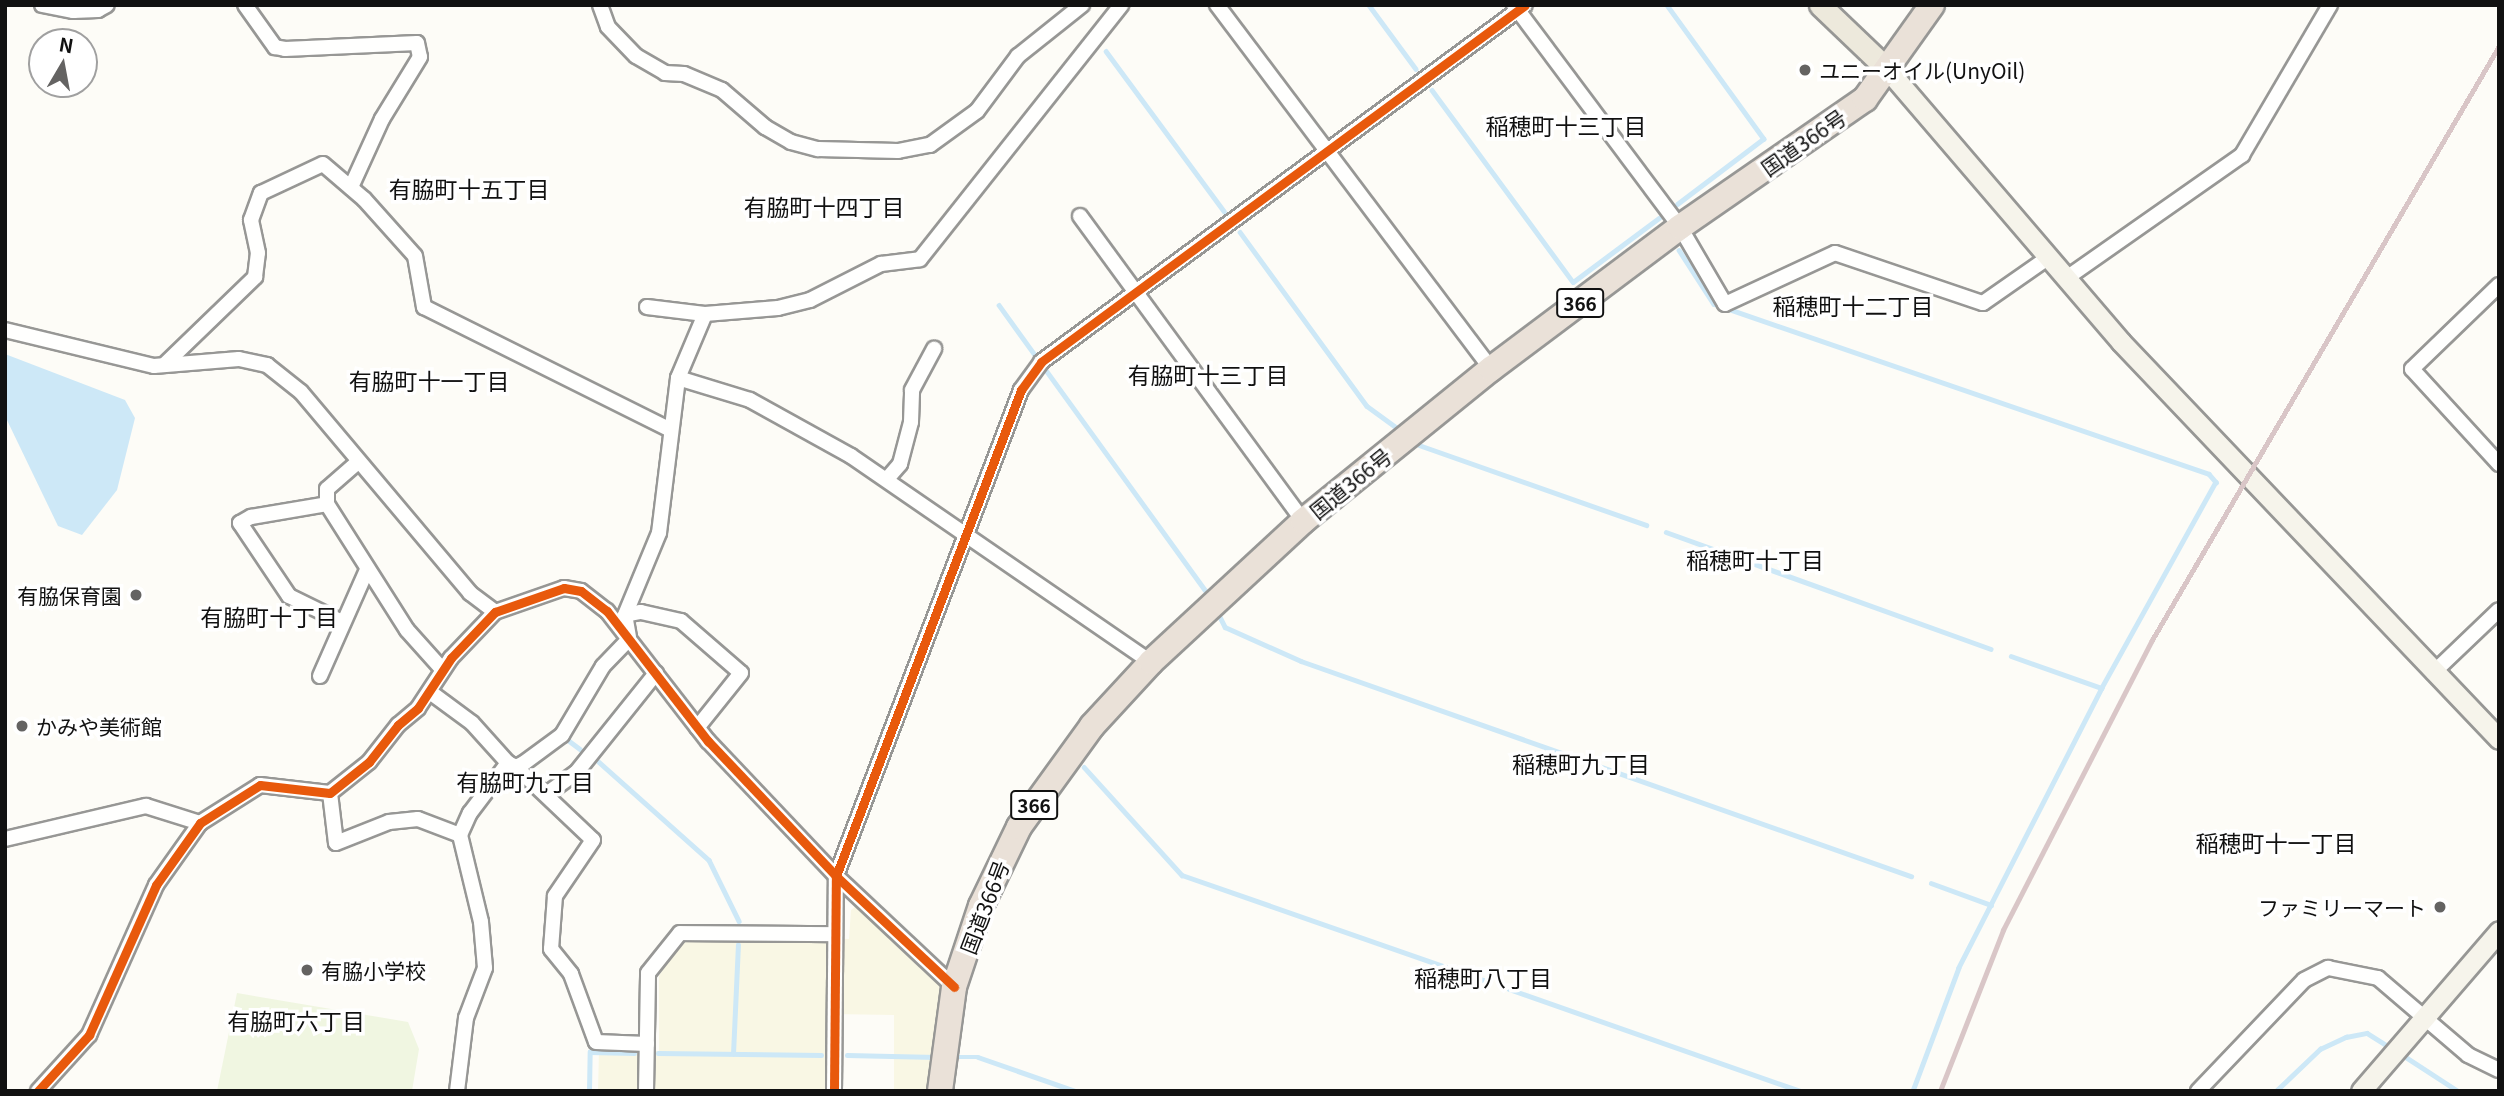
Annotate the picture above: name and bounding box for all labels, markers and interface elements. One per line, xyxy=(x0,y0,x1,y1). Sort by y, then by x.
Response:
north arrow xyxy=(28,28,98,98)
text: N xyxy=(57,29,76,58)
place label: ユニーオイル(UnyOil) xyxy=(1819,57,2025,83)
marker: ユニーオイル(UnyOil) xyxy=(1797,62,1813,78)
street label: 国道366号 xyxy=(1756,104,1850,180)
district label: 稲穂町十三丁目 xyxy=(1486,111,1646,139)
district label: 有脇町十五丁目 xyxy=(389,174,549,202)
district label: 有脇町十四丁目 xyxy=(744,192,904,220)
road number: 366 xyxy=(1556,288,1604,318)
district label: 稲穂町十二丁目 xyxy=(1773,291,1933,319)
district label: 有脇町十三丁目 xyxy=(1128,360,1288,388)
district label: 有脇町十一丁目 xyxy=(349,366,509,394)
street label: 国道366号 xyxy=(1304,442,1396,524)
district label: 稲穂町十丁目 xyxy=(1686,545,1824,573)
place label: 有脇保育園 xyxy=(17,582,122,608)
marker: 有脇保育園 xyxy=(128,587,144,603)
district label: 有脇町十丁目 xyxy=(200,602,338,630)
place label: かみや美術館 xyxy=(36,713,162,739)
marker: かみや美術館 xyxy=(14,718,30,734)
district label: 稲穂町九丁目 xyxy=(1512,749,1650,777)
district label: 有脇町九丁目 xyxy=(456,767,594,795)
road number: 366 xyxy=(1010,790,1058,820)
district label: 稲穂町十一丁目 xyxy=(2196,828,2356,856)
street label: 国道366号 xyxy=(955,857,1013,957)
place label: ファミリーマート xyxy=(2258,894,2426,920)
marker: ファミリーマート xyxy=(2432,899,2448,915)
place label: 有脇小学校 xyxy=(321,957,426,983)
marker: 有脇小学校 xyxy=(299,962,315,978)
district label: 稲穂町八丁目 xyxy=(1414,963,1552,991)
district label: 有脇町六丁目 xyxy=(227,1006,365,1034)

